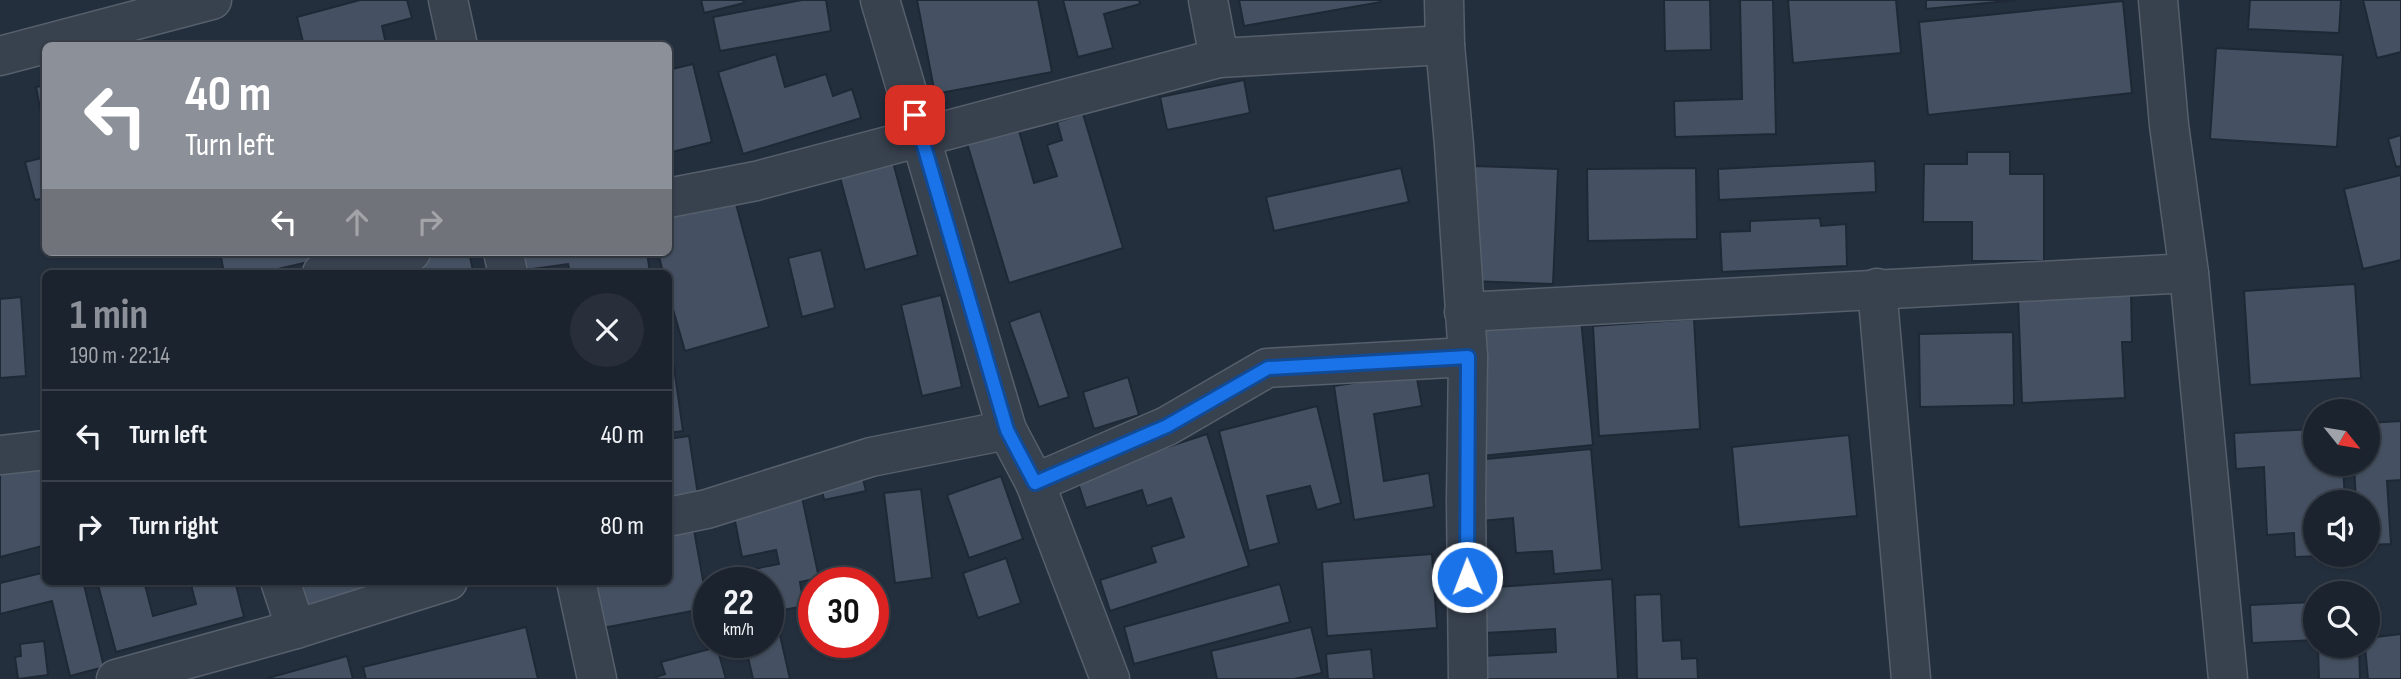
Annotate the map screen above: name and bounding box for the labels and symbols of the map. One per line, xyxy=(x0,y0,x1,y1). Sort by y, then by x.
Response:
pin xyxy=(885,85,945,145)
north arrow xyxy=(2303,399,2380,476)
position arrow xyxy=(1430,540,1504,614)
speed limit sign: 30 xyxy=(798,567,889,658)

